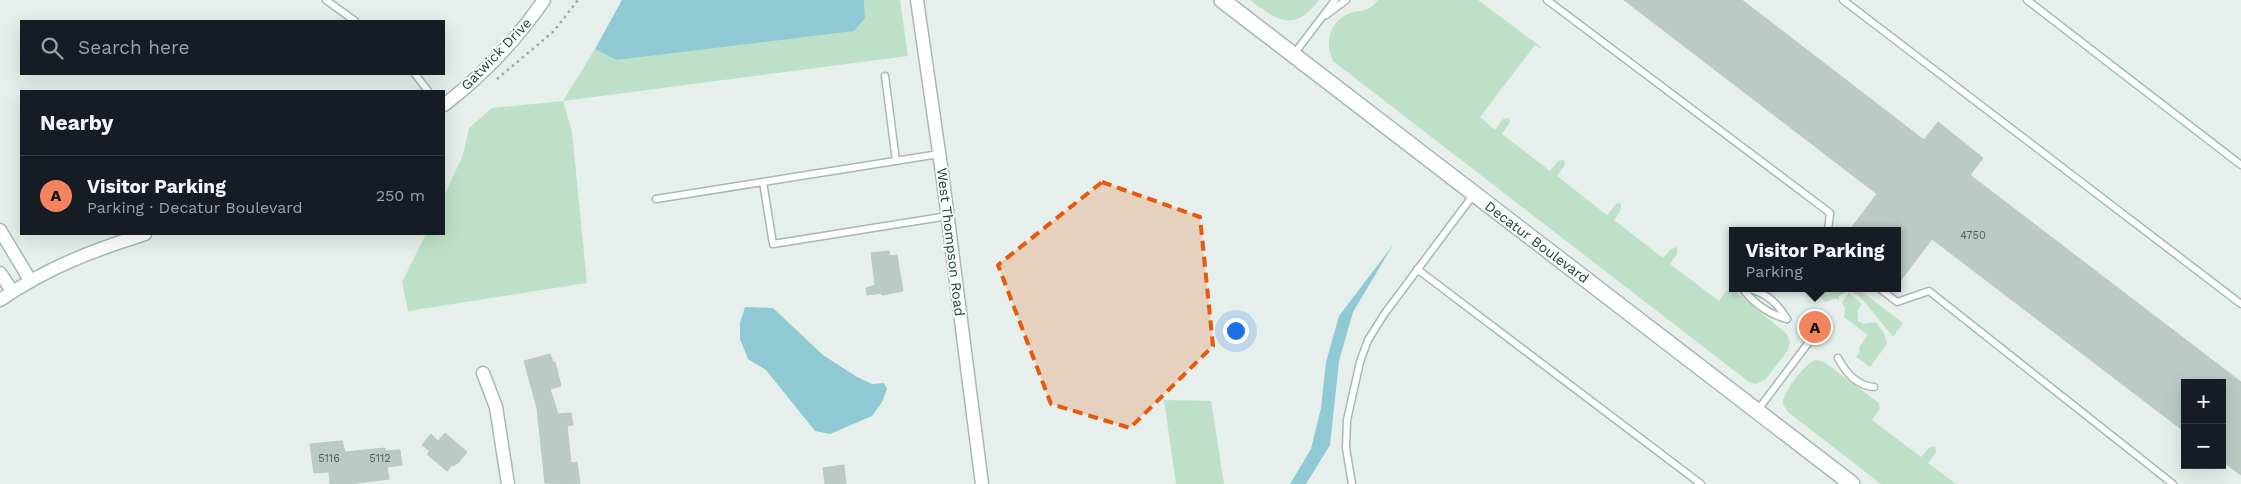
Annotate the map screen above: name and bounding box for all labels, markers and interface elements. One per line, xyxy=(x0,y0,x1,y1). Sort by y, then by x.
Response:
street label: Gatwick Drive xyxy=(458,15,534,93)
search box xyxy=(20,20,445,75)
icon: search xyxy=(38,34,66,62)
text: Search here xyxy=(78,36,189,59)
text: Nearby xyxy=(40,110,113,135)
street label: West Thompson Road xyxy=(934,167,968,317)
text: Visitor Parking xyxy=(87,175,226,198)
text: A xyxy=(51,186,61,205)
text: 250 m xyxy=(376,186,425,205)
text: Parking · Decatur Boulevard xyxy=(87,198,303,217)
street label: Decatur Boulevard xyxy=(1482,198,1592,286)
popup xyxy=(1729,227,1901,292)
house number: 4750 xyxy=(1960,229,1986,242)
text: Visitor Parking xyxy=(1746,239,1884,262)
text: Parking xyxy=(1746,262,1803,281)
pin: A xyxy=(1799,308,1831,346)
your location xyxy=(1223,318,1249,344)
map controls xyxy=(2181,379,2226,469)
button: + xyxy=(2181,379,2226,424)
button: − xyxy=(2181,424,2226,469)
house number: 5116 xyxy=(318,452,340,465)
house number: 5112 xyxy=(369,452,391,465)

